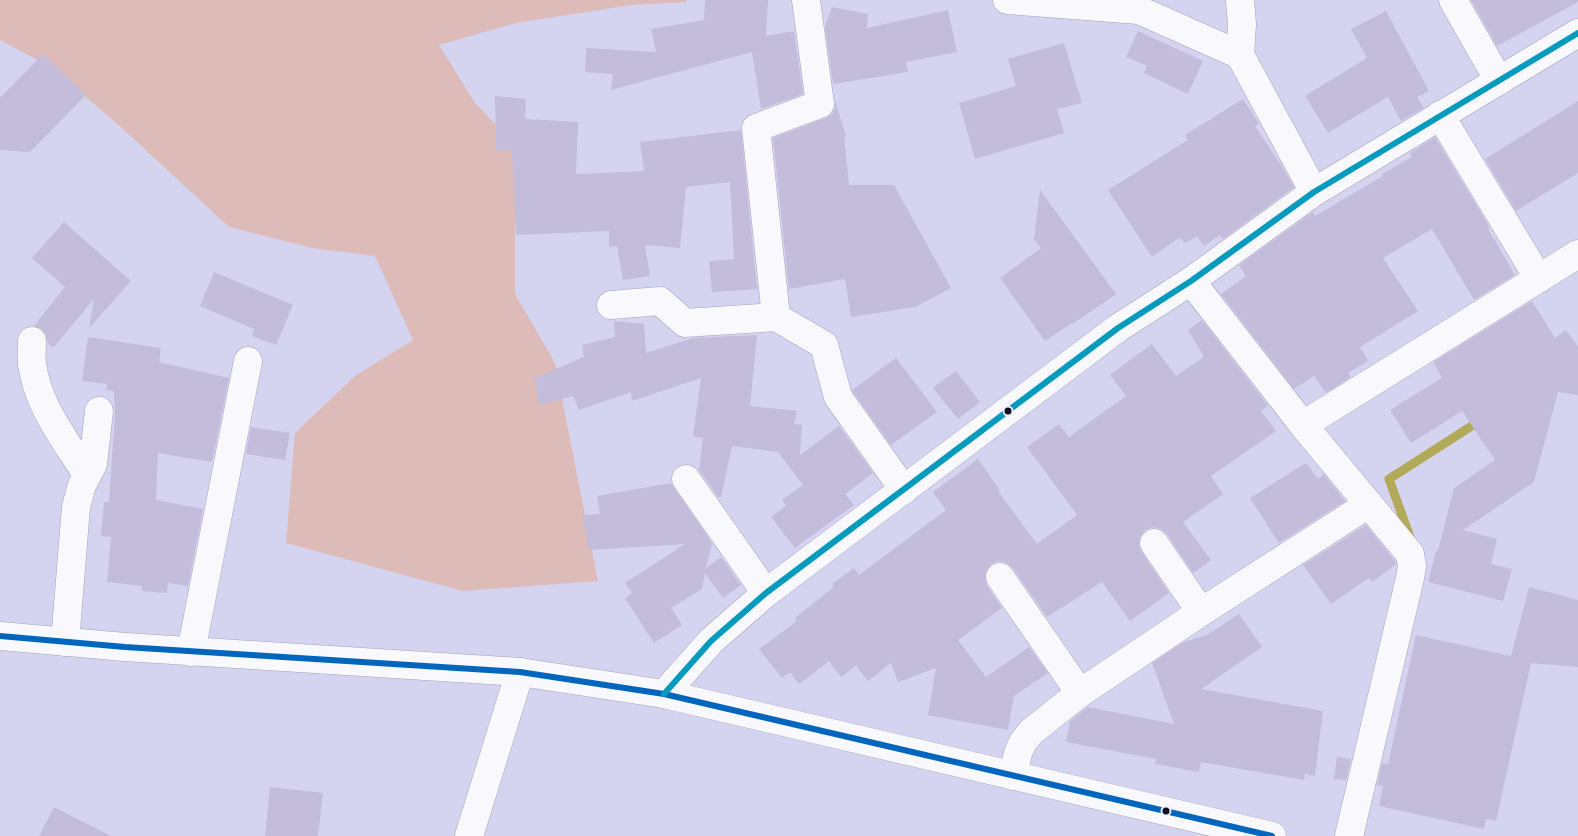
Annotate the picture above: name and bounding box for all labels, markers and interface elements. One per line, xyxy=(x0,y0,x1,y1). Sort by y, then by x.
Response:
unlabelled marker xyxy=(1003,406,1013,416)
unlabelled marker xyxy=(1161,806,1171,816)

